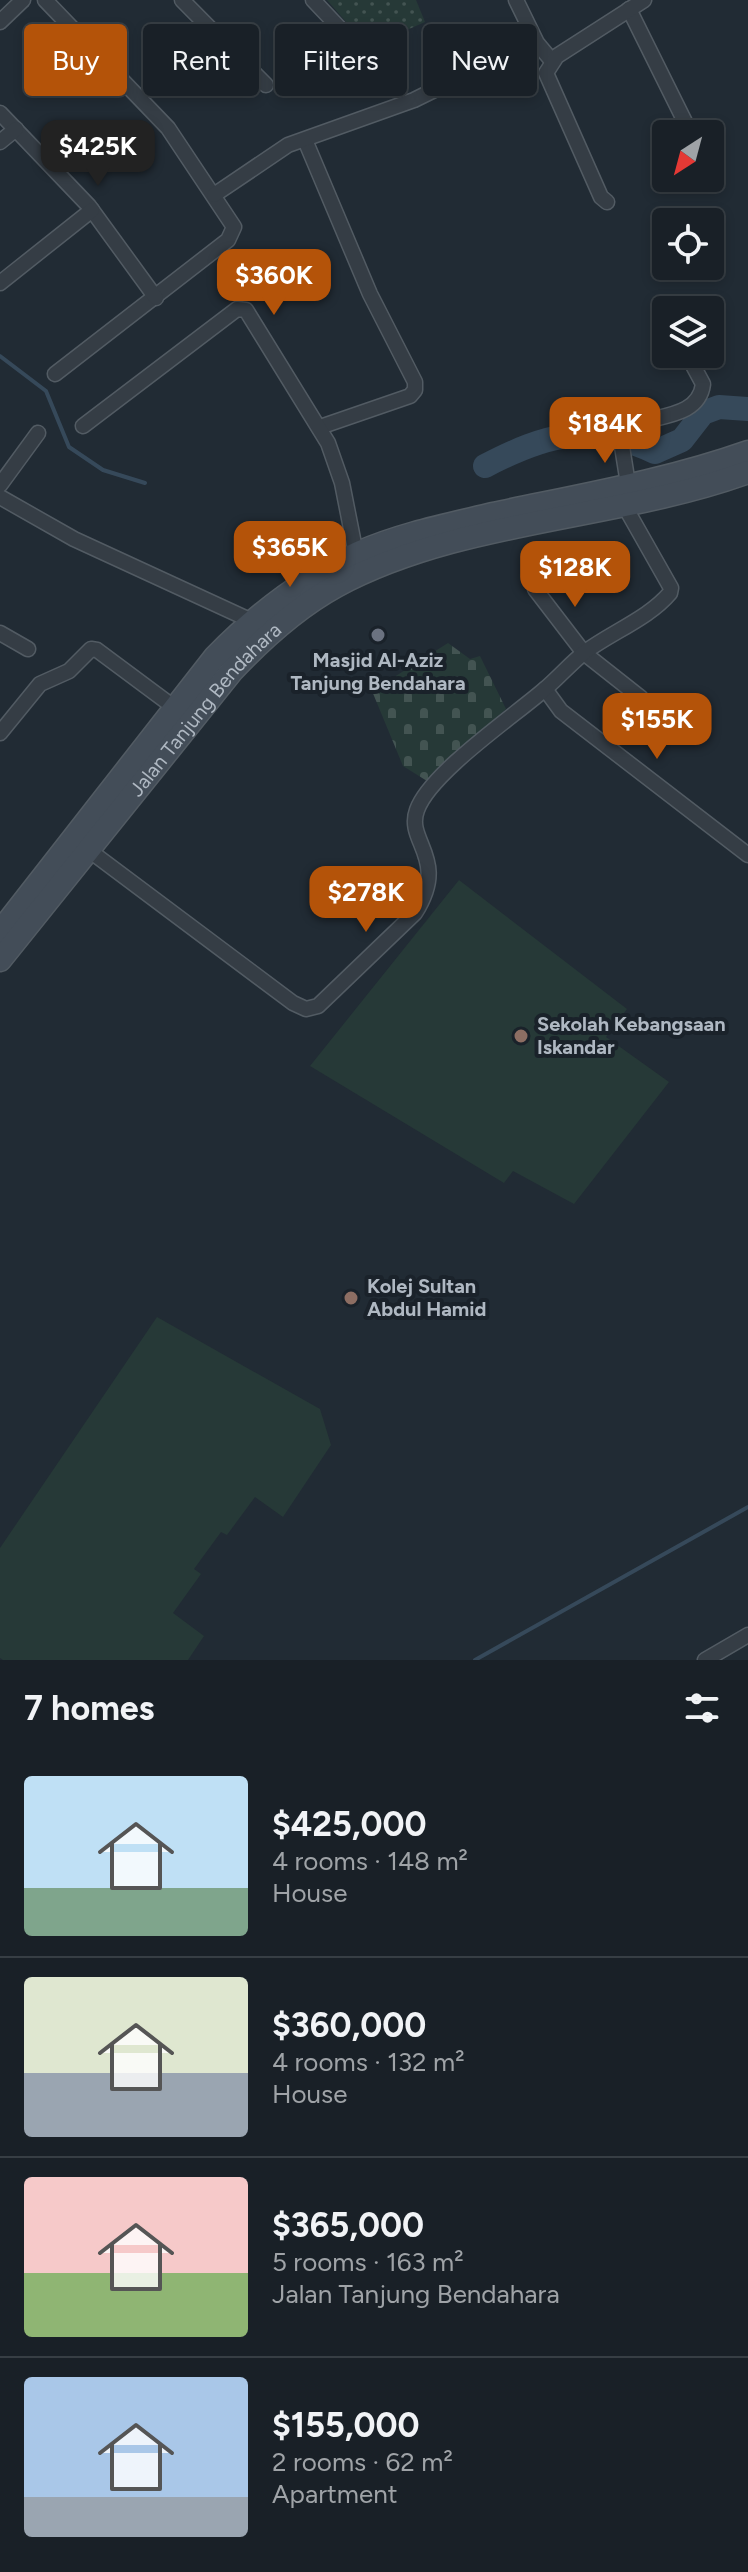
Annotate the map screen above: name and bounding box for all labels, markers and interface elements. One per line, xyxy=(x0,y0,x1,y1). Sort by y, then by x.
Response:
chip: Buy xyxy=(24,24,127,96)
chip: Rent xyxy=(143,24,259,96)
chip: Filters xyxy=(275,24,407,96)
chip: New xyxy=(423,24,537,96)
pin: $425K xyxy=(42,120,154,188)
north arrow xyxy=(652,120,724,192)
map controls xyxy=(652,120,724,368)
text: $425K xyxy=(59,130,137,162)
button: locate xyxy=(652,208,724,280)
pin: $360K xyxy=(218,249,330,317)
text: $360K xyxy=(235,259,313,291)
button: layers xyxy=(652,296,724,368)
pin: $184K xyxy=(549,397,661,465)
text: $184K xyxy=(567,407,643,439)
pin: $365K xyxy=(234,521,346,589)
text: $365K xyxy=(252,531,328,563)
pin: $128K xyxy=(519,541,631,609)
text: $128K xyxy=(538,551,612,583)
street label: Jalan Tanjung Bendahara xyxy=(124,617,286,801)
marker: Masjid Al-Aziz Tanjung Bendahara xyxy=(369,626,387,644)
place label: Masjid Al-Aziz Tanjung Bendahara xyxy=(290,648,466,695)
pin: $155K xyxy=(601,693,713,761)
text: $155K xyxy=(621,703,693,735)
pin: $278K xyxy=(310,866,422,934)
text: $278K xyxy=(327,876,405,908)
place label: Sekolah Kebangsaan Iskandar xyxy=(537,1012,726,1059)
marker: Sekolah Kebangsaan Iskandar xyxy=(512,1027,530,1045)
place label: Kolej Sultan Abdul Hamid xyxy=(367,1274,486,1321)
marker: Kolej Sultan Abdul Hamid xyxy=(342,1289,360,1307)
icon: filters xyxy=(680,1686,724,1730)
text: 7 homes xyxy=(24,1688,154,1729)
text: $425,000 xyxy=(272,1804,427,1845)
icon: home xyxy=(88,1808,184,1904)
text: 4 rooms · 148 m² xyxy=(272,1845,468,1877)
text: House xyxy=(272,1877,347,1909)
text: $360,000 xyxy=(272,2005,426,2046)
icon: home xyxy=(88,2009,184,2105)
text: 4 rooms · 132 m² xyxy=(272,2046,465,2078)
text: House xyxy=(272,2078,347,2110)
text: $365,000 xyxy=(272,2205,424,2246)
icon: home xyxy=(88,2209,184,2305)
text: 5 rooms · 163 m² xyxy=(272,2246,464,2278)
text: Jalan Tanjung Bendahara xyxy=(272,2278,560,2310)
text: $155,000 xyxy=(272,2405,420,2446)
icon: home xyxy=(88,2409,184,2505)
text: 2 rooms · 62 m² xyxy=(272,2446,453,2478)
text: Apartment xyxy=(272,2478,398,2510)

